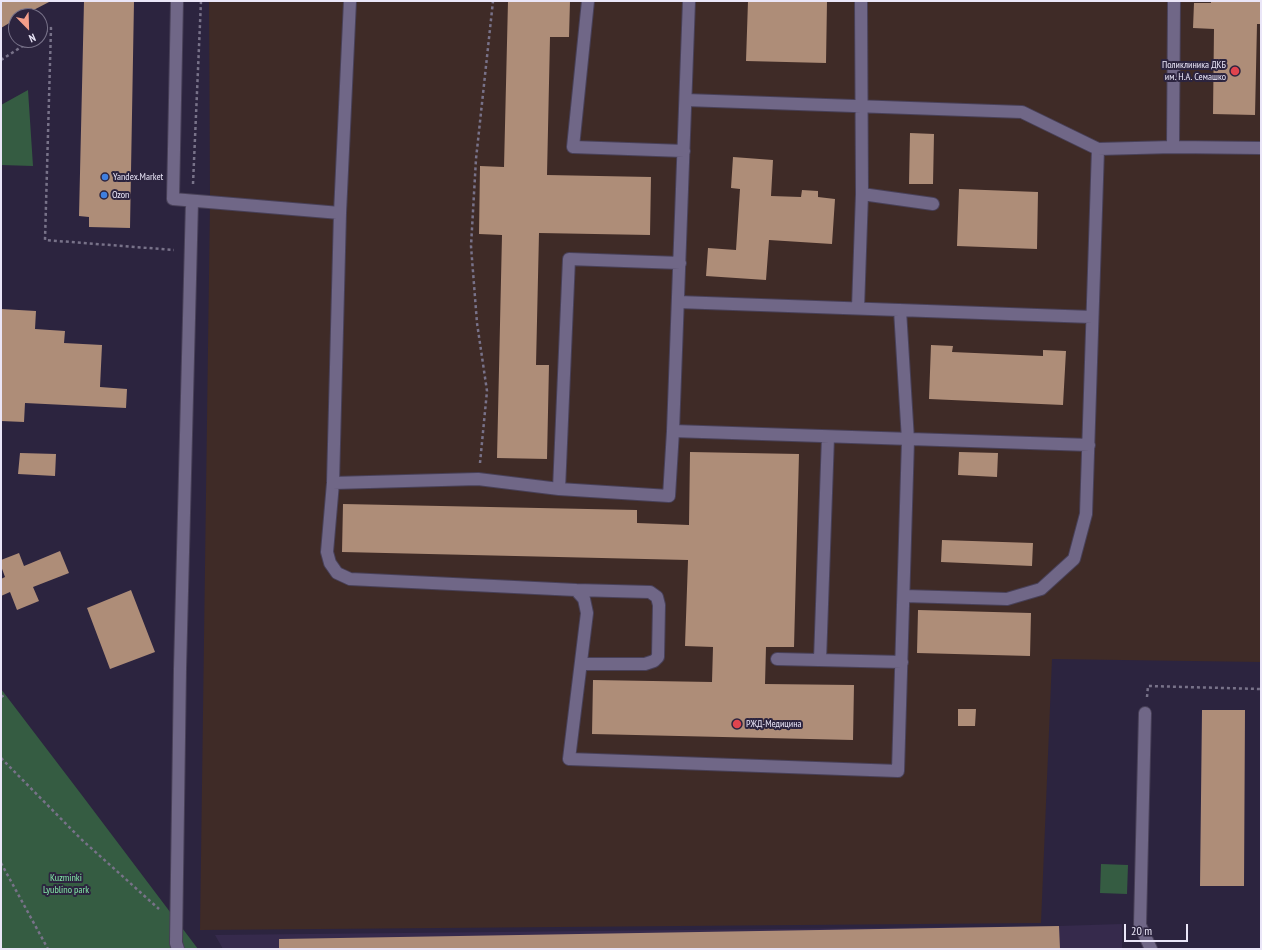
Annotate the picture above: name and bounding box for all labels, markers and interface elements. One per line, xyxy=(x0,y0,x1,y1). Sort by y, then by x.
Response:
north arrow xyxy=(8,8,48,48)
text: N xyxy=(27,31,38,46)
place label: Поликлиника ДКБ им. Н.А. Семашко xyxy=(1162,59,1226,82)
marker: Поликлиника ДКБ им. Н.А. Семашко xyxy=(1229,65,1241,77)
place label: Yandex.Market xyxy=(113,171,163,183)
marker: Yandex.Market xyxy=(100,172,110,182)
place label: Ozon xyxy=(112,189,130,201)
marker: Ozon xyxy=(99,190,109,200)
marker: РЖД-Медицина xyxy=(731,718,743,730)
place label: РЖД-Медицина xyxy=(746,718,802,730)
park label: Kuzminki Lyublino park xyxy=(43,872,89,896)
scale bar xyxy=(1126,916,1190,942)
text: 20 m xyxy=(1131,923,1152,938)

